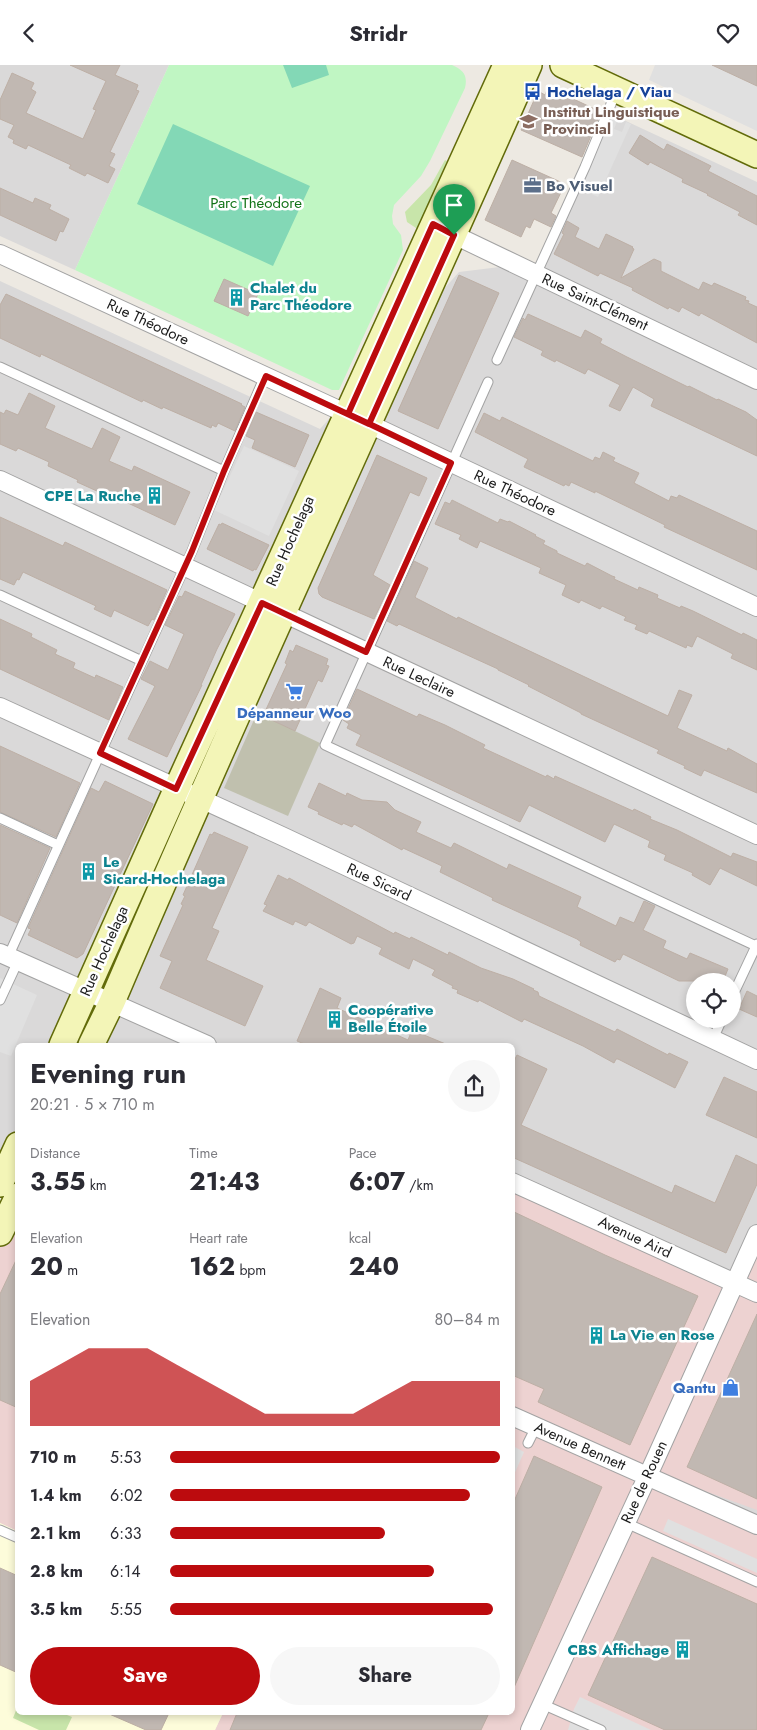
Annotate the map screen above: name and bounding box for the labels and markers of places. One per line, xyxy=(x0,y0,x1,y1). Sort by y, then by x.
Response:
place label: Hochelaga / Viau xyxy=(547,81,672,103)
bus stop icon: Hochelaga / Viau xyxy=(523,82,543,102)
place label: Institut Linguistique Provincial xyxy=(543,101,680,140)
school or university icon: Institut Linguistique Provincial xyxy=(519,111,539,131)
place label: Bo Visuel xyxy=(546,175,613,197)
office icon: Bo Visuel xyxy=(522,176,542,196)
pin xyxy=(433,184,475,235)
place label: Chalet du Parc Théodore xyxy=(250,277,352,316)
building icon: Chalet du Parc Théodore xyxy=(226,287,246,307)
place label: CPE La Ruche xyxy=(44,485,141,507)
building icon: CPE La Ruche xyxy=(145,486,165,506)
supermarket icon: Dépanneur Woo xyxy=(284,682,304,702)
place label: Dépanneur Woo xyxy=(237,702,351,724)
place label: Le Sicard-Hochelaga xyxy=(103,851,225,890)
building icon: Le Sicard-Hochelaga xyxy=(79,861,99,881)
place label: Coopérative Belle Étoile xyxy=(348,999,434,1038)
building icon: Coopérative Belle Étoile xyxy=(324,1009,344,1029)
place label: La Vie en Rose xyxy=(610,1324,715,1346)
building icon: La Vie en Rose xyxy=(586,1325,606,1345)
place label: Qantu xyxy=(673,1377,716,1399)
shop icon: Qantu xyxy=(720,1378,740,1398)
place label: CBS Affichage xyxy=(567,1639,669,1661)
building icon: CBS Affichage xyxy=(673,1640,693,1660)

